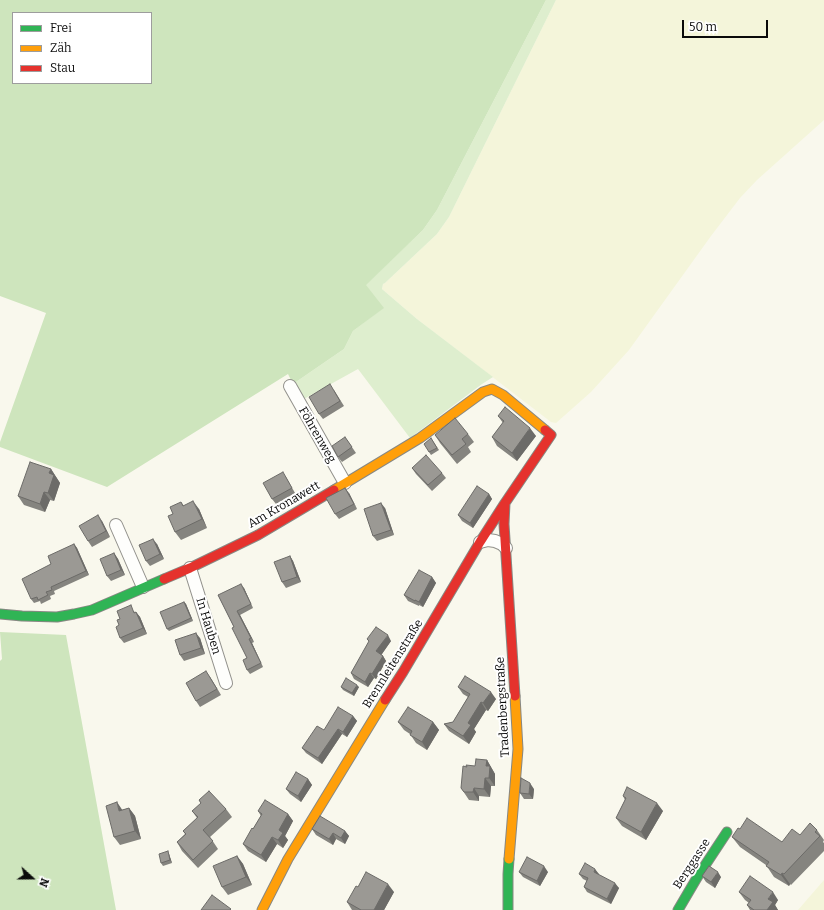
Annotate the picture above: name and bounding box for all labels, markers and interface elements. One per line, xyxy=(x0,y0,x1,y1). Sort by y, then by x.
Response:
legend xyxy=(12,12,152,84)
scale bar xyxy=(684,12,770,38)
text: 50 m xyxy=(689,20,717,34)
text: Frei xyxy=(50,21,72,35)
text: Zäh xyxy=(50,41,71,55)
text: Stau xyxy=(50,61,75,75)
street label: Föhrenweg xyxy=(295,405,339,465)
street label: Am Kronawett xyxy=(245,479,323,531)
street label: In Hauben xyxy=(193,596,223,656)
street label: Brennleitenstraße xyxy=(360,617,426,711)
street label: Tradenbergstraße xyxy=(493,656,513,758)
street label: Berggasse xyxy=(670,836,714,892)
north arrow xyxy=(12,858,52,898)
text: N xyxy=(36,876,51,889)

